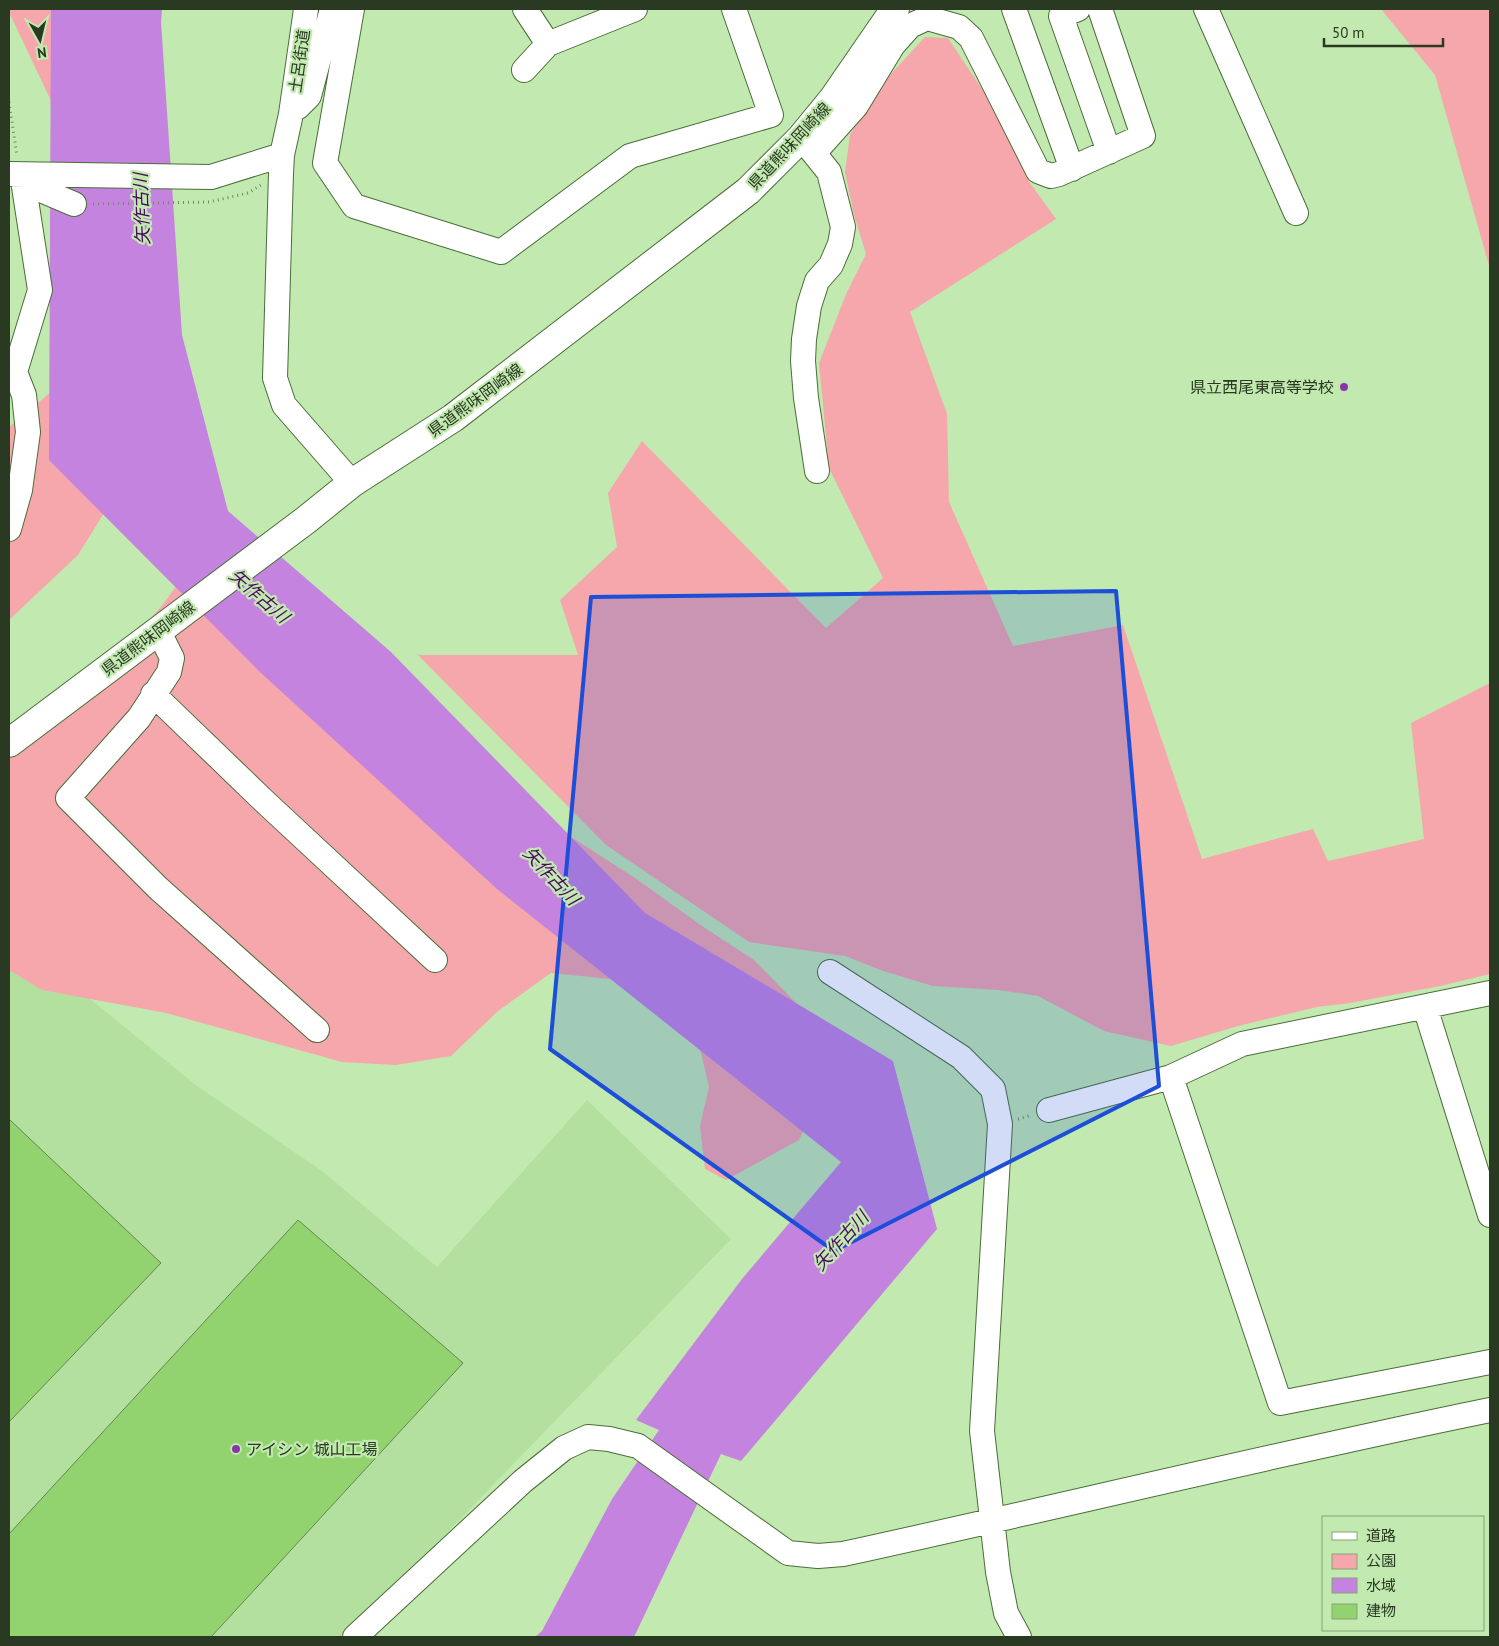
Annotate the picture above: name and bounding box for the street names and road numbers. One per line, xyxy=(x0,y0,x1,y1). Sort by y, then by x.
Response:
street label: 土呂街道 xyxy=(285,28,313,94)
street label: 県道熊味岡崎線 xyxy=(743,98,835,194)
street label: 県道熊味岡崎線 xyxy=(424,359,526,441)
street label: 県道熊味岡崎線 xyxy=(97,596,199,680)

